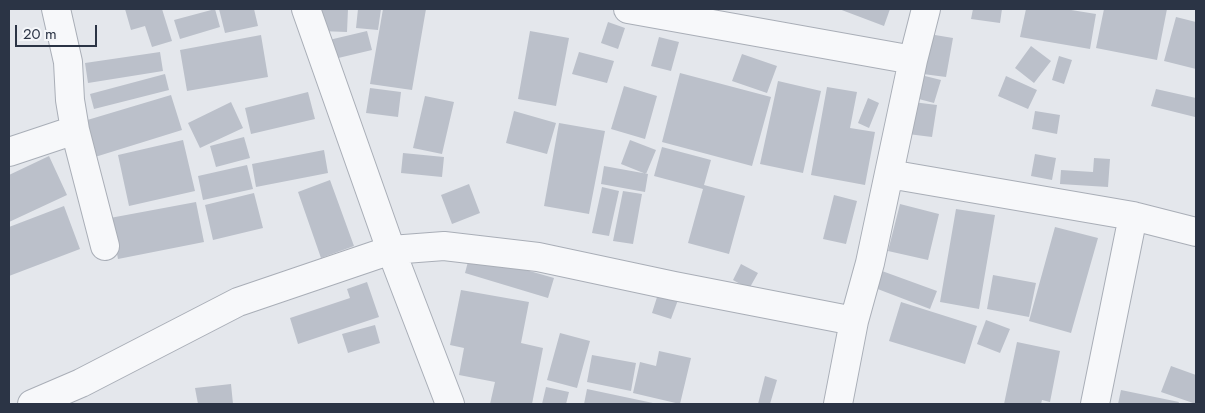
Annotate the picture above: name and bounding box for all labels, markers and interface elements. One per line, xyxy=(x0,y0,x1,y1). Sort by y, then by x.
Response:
scale bar xyxy=(18,15,100,47)
text: 20 m xyxy=(23,23,57,45)

